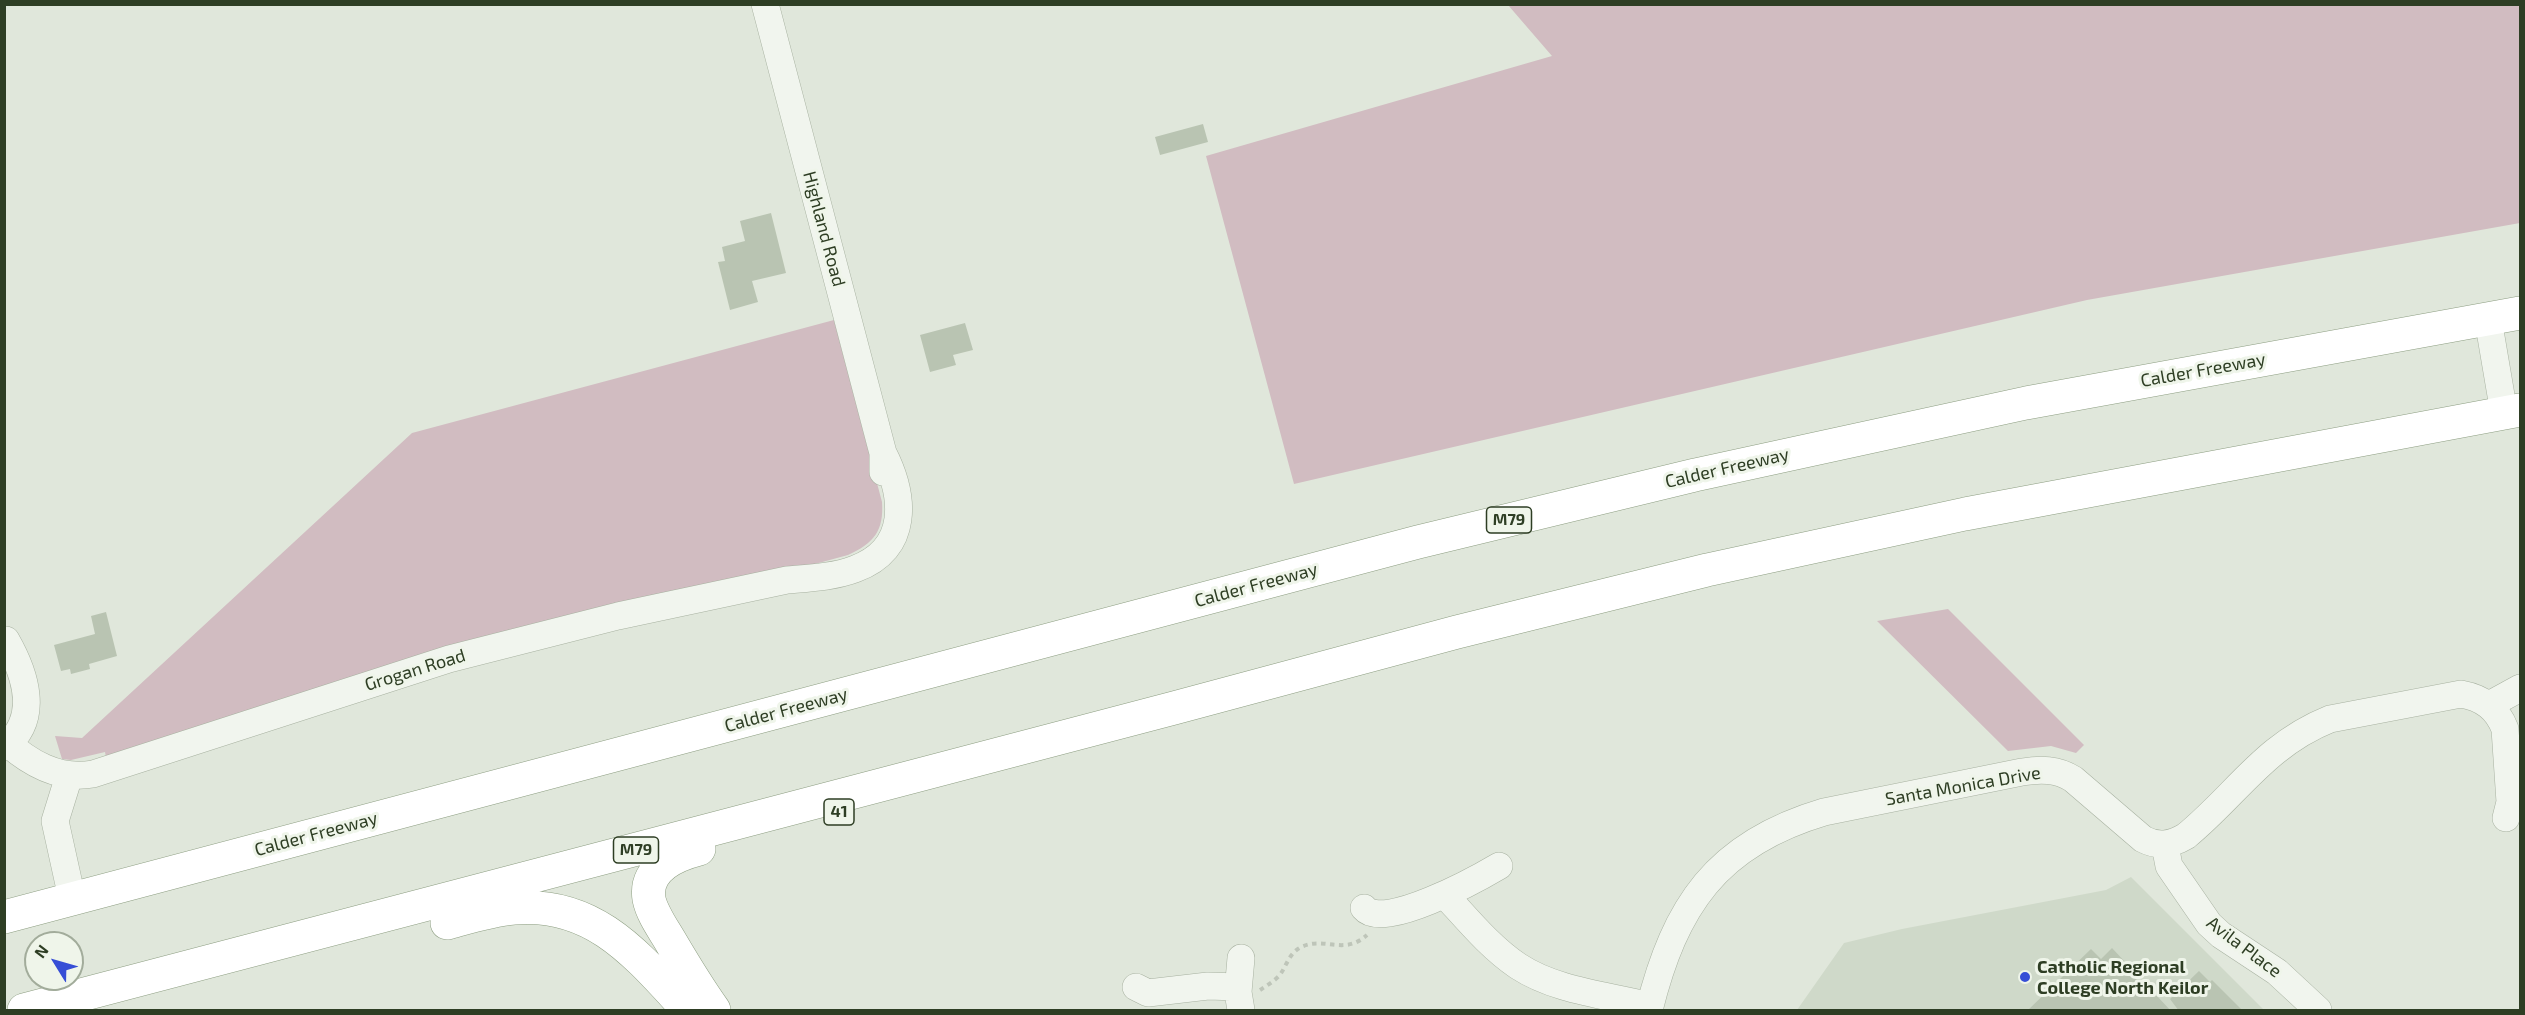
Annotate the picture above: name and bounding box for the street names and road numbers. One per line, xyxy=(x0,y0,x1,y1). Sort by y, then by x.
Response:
street label: Highland Road xyxy=(798,169,850,289)
street label: Calder Freeway xyxy=(2139,348,2267,392)
street label: Calder Freeway xyxy=(1663,443,1791,493)
road number: M79 xyxy=(1486,507,1532,533)
street label: Calder Freeway xyxy=(1192,558,1320,612)
street label: Grogan Road xyxy=(362,644,468,696)
street label: Calder Freeway xyxy=(722,683,850,737)
street label: Santa Monica Drive xyxy=(1884,762,2042,810)
road number: 41 xyxy=(824,799,854,825)
street label: Calder Freeway xyxy=(252,807,380,861)
road number: M79 xyxy=(614,837,658,863)
street label: Avila Place xyxy=(2202,912,2286,982)

